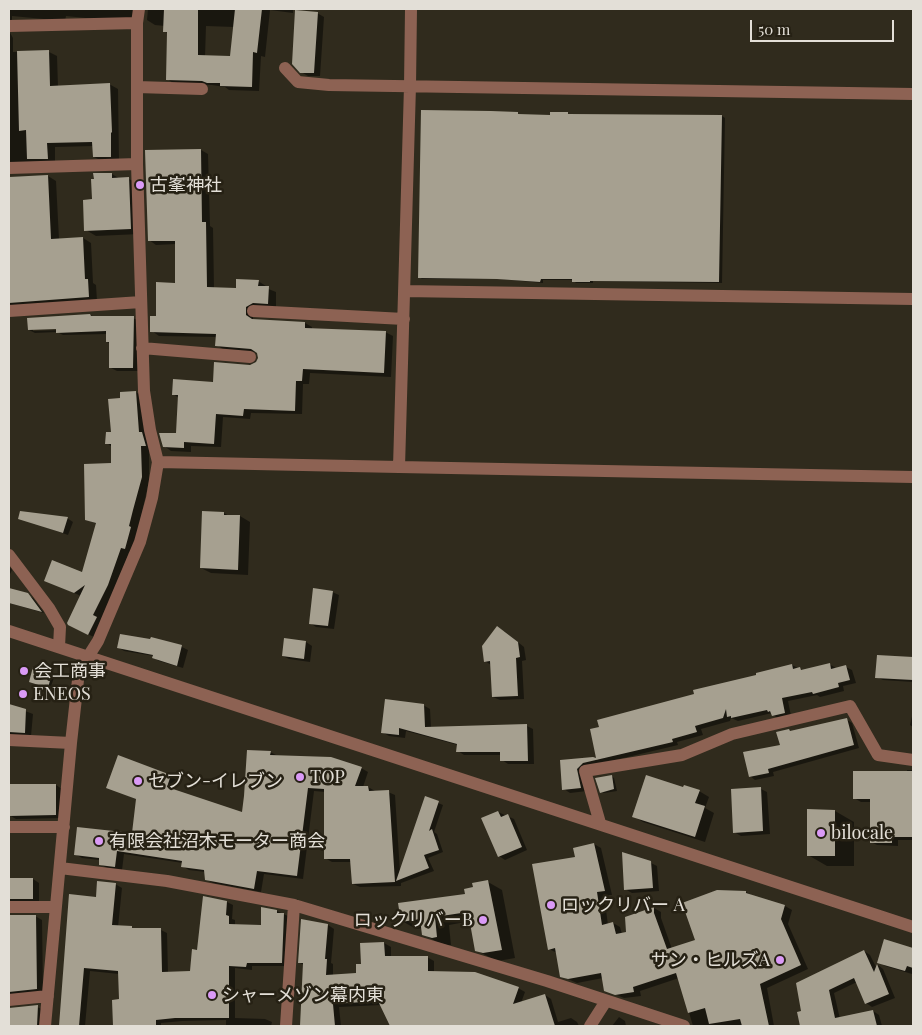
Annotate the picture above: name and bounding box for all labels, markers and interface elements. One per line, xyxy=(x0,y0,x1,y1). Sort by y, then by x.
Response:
scale bar xyxy=(752,10,896,42)
text: 50 m xyxy=(758,19,790,39)
place label: 古峯神社 xyxy=(150,174,222,196)
marker: 古峯神社 xyxy=(134,179,146,191)
place label: 会工商事 xyxy=(34,660,106,682)
marker: 会工商事 xyxy=(18,665,30,677)
place label: ENEOS xyxy=(33,683,91,705)
marker: ENEOS xyxy=(17,688,29,700)
place label: TOP xyxy=(310,766,345,788)
place label: セブン-イレブン xyxy=(148,770,283,792)
marker: TOP xyxy=(294,771,306,783)
marker: セブン-イレブン xyxy=(132,775,144,787)
place label: bilocale xyxy=(831,822,893,844)
marker: bilocale xyxy=(815,827,827,839)
place label: 有限会社沼木モーター商会 xyxy=(109,830,325,852)
marker: 有限会社沼木モーター商会 xyxy=(93,835,105,847)
place label: ロックリバー A xyxy=(561,894,685,916)
marker: ロックリバー A xyxy=(545,899,557,911)
place label: ロックリバーB xyxy=(354,909,473,931)
marker: ロックリバーB xyxy=(477,914,489,926)
place label: サン・ヒルズA xyxy=(651,949,770,971)
marker: サン・ヒルズA xyxy=(774,954,786,966)
place label: シャーメゾン幕内東 xyxy=(222,984,384,1006)
marker: シャーメゾン幕内東 xyxy=(206,989,218,1001)

